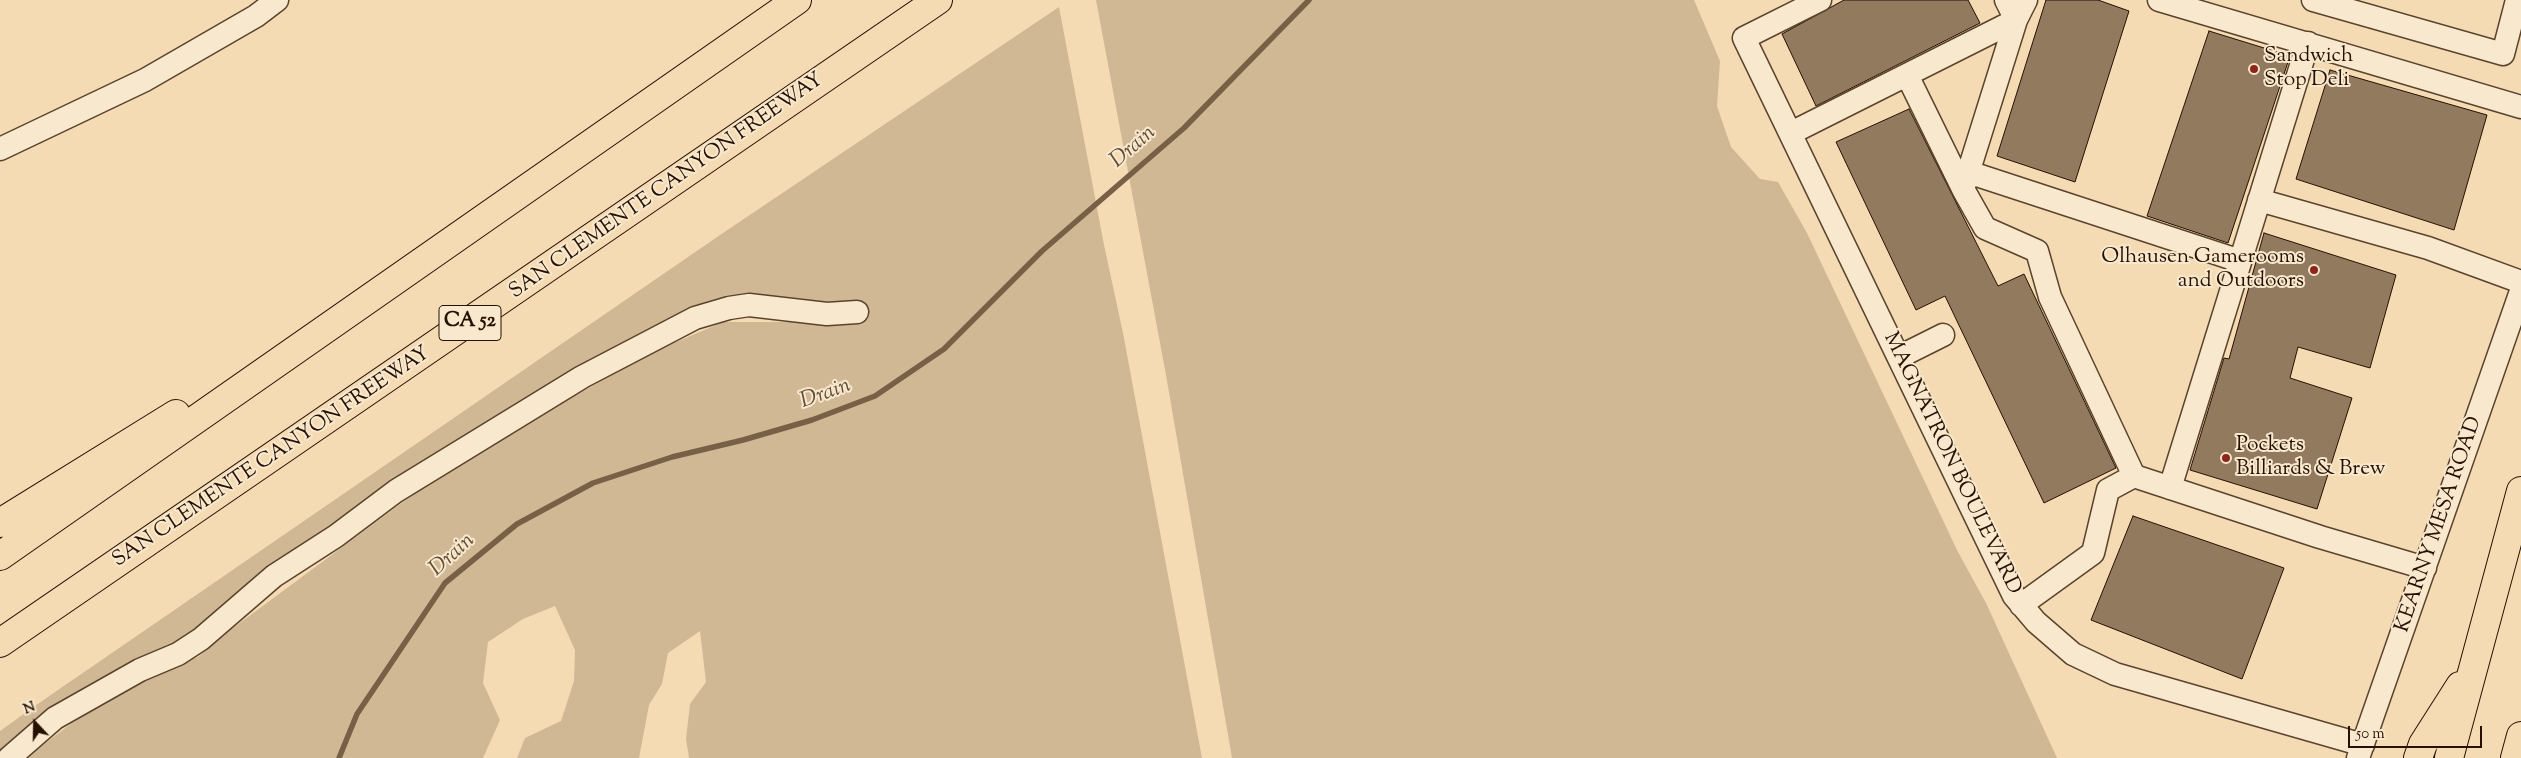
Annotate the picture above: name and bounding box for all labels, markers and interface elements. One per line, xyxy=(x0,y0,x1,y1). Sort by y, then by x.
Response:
place label: Sandwich Stop Deli xyxy=(2264,44,2353,94)
marker: Sandwich Stop Deli xyxy=(2248,63,2260,75)
street label: SAN CLEMENTE CANYON FREEWAY xyxy=(505,68,829,306)
water label: Drain xyxy=(1106,121,1162,175)
place label: Olhausen Gamerooms and Outdoors xyxy=(2101,245,2304,295)
marker: Olhausen Gamerooms and Outdoors xyxy=(2308,264,2320,276)
road number: CA 52 xyxy=(439,306,501,340)
street label: MAGNATRON BOULEVARD xyxy=(1876,329,2026,599)
street label: SAN CLEMENTE CANYON FREEWAY xyxy=(108,342,436,574)
water label: Drain xyxy=(797,374,855,416)
street label: KEARNY MESA ROAD xyxy=(2391,414,2489,636)
place label: Pockets Billiards & Brew xyxy=(2236,433,2385,483)
marker: Pockets Billiards & Brew xyxy=(2220,452,2232,464)
water label: Drain xyxy=(425,529,481,583)
north arrow xyxy=(10,698,60,748)
text: N xyxy=(21,698,38,720)
scale bar xyxy=(2351,716,2485,748)
text: 50 m xyxy=(2356,724,2385,745)

